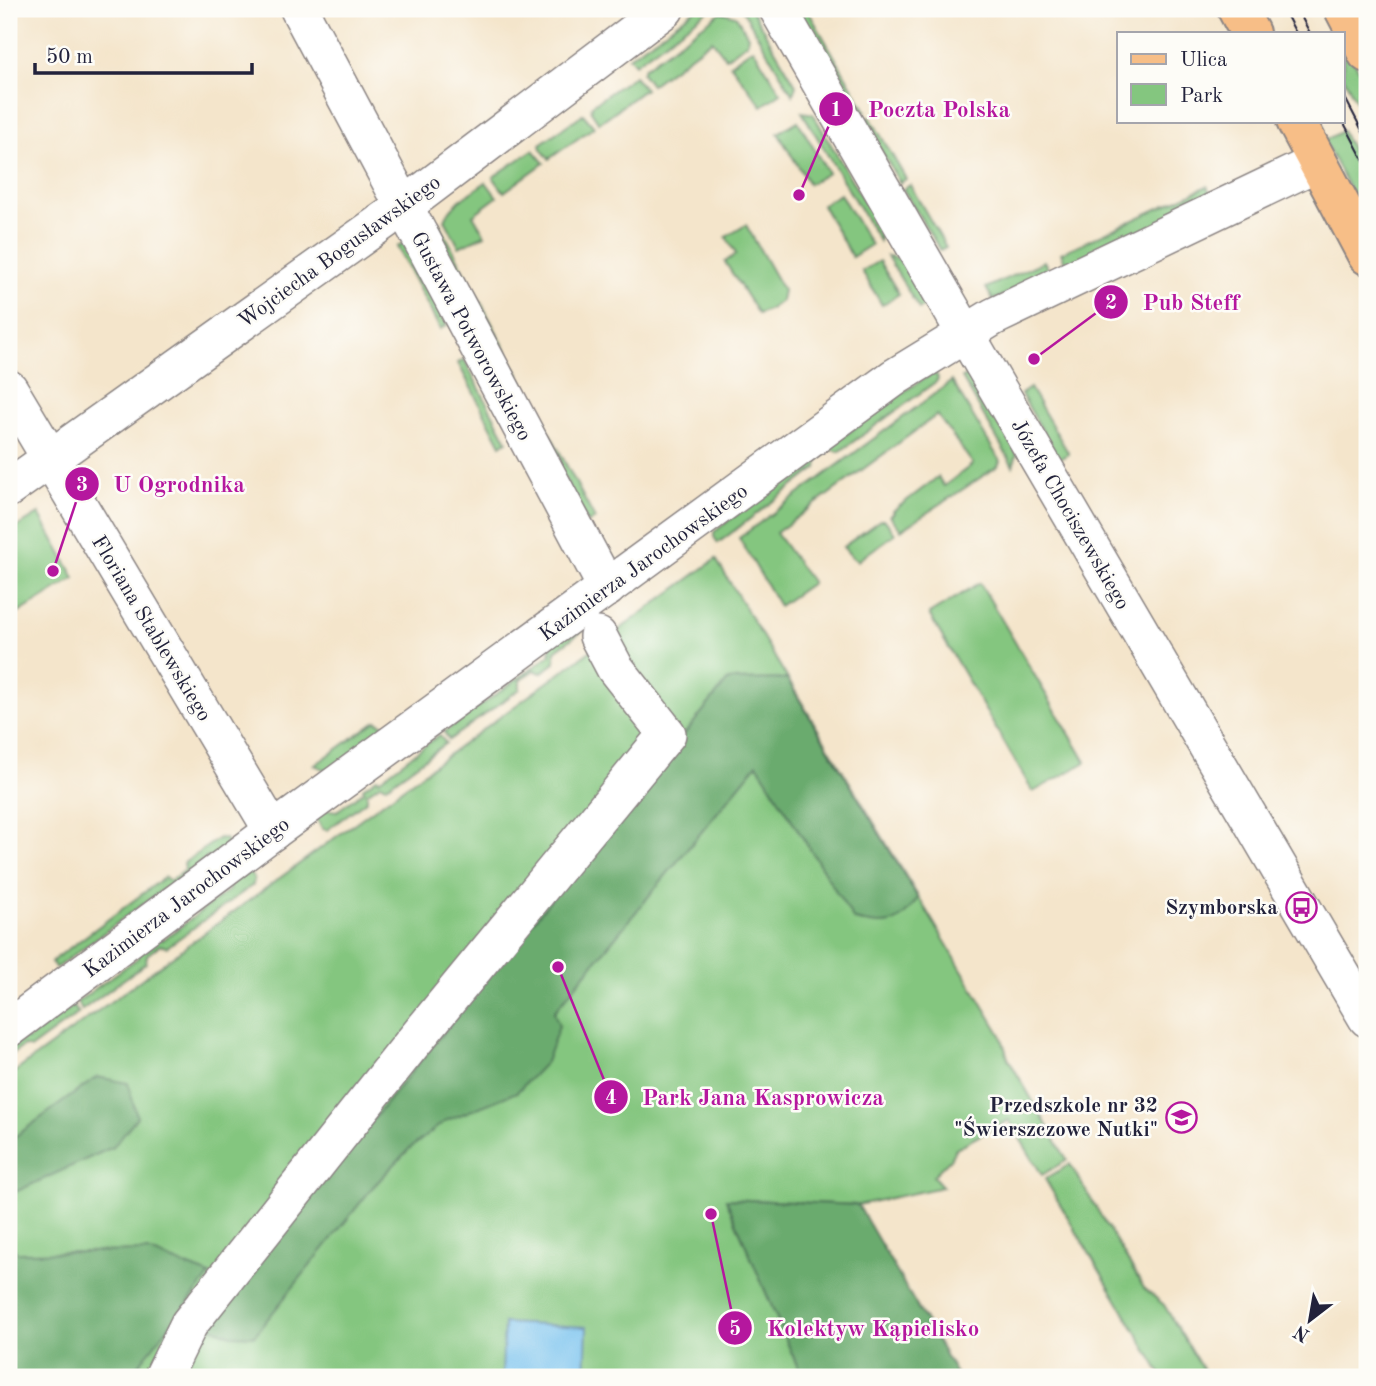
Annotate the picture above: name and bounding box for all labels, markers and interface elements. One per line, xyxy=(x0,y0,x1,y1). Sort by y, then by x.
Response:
scale bar xyxy=(35,32,252,76)
legend xyxy=(1117,32,1344,122)
text: 50 m xyxy=(46,47,93,68)
text: Ulica xyxy=(1180,50,1227,71)
text: Park xyxy=(1180,86,1223,107)
callout: Poczta Polska xyxy=(819,87,1024,131)
text: Poczta Polska xyxy=(868,99,1011,122)
text: 1 xyxy=(830,100,842,121)
street label: Wojciecha Bogusławskiego xyxy=(235,172,445,333)
street label: Gustawa Potworowskiego xyxy=(407,229,535,445)
callout: Pub Steff xyxy=(1093,280,1253,324)
text: Pub Steff xyxy=(1143,292,1241,315)
text: 2 xyxy=(1105,293,1117,314)
street label: Józefa Chociszewskiego xyxy=(1007,416,1133,614)
callout: U Ogrodnika xyxy=(64,462,259,506)
text: U Ogrodnika xyxy=(113,474,245,497)
text: 3 xyxy=(76,475,88,496)
street label: Kazimierza Jarochowskiego xyxy=(536,481,752,646)
street label: Floriana Stablewskiego xyxy=(87,532,215,725)
street label: Kazimierza Jarochowskiego xyxy=(80,814,294,982)
bus stop icon: Szymborska xyxy=(1284,890,1318,924)
place label: Szymborska xyxy=(1165,898,1278,919)
callout: Park Jana Kasprowicza xyxy=(593,1075,898,1119)
text: Park Jana Kasprowicza xyxy=(642,1087,884,1110)
text: 4 xyxy=(605,1088,617,1109)
place label: Przedszkole nr 32 "Świerszczowe Nutki" xyxy=(954,1096,1158,1141)
school or university icon: Przedszkole nr 32 "Świerszczowe Nutki" xyxy=(1164,1100,1198,1134)
north arrow xyxy=(1274,1284,1344,1354)
callout: Kolektyw Kąpielisko xyxy=(717,1306,993,1350)
text: Kolektyw Kąpielisko xyxy=(767,1318,979,1341)
text: 5 xyxy=(729,1319,741,1340)
text: N xyxy=(1291,1320,1314,1344)

